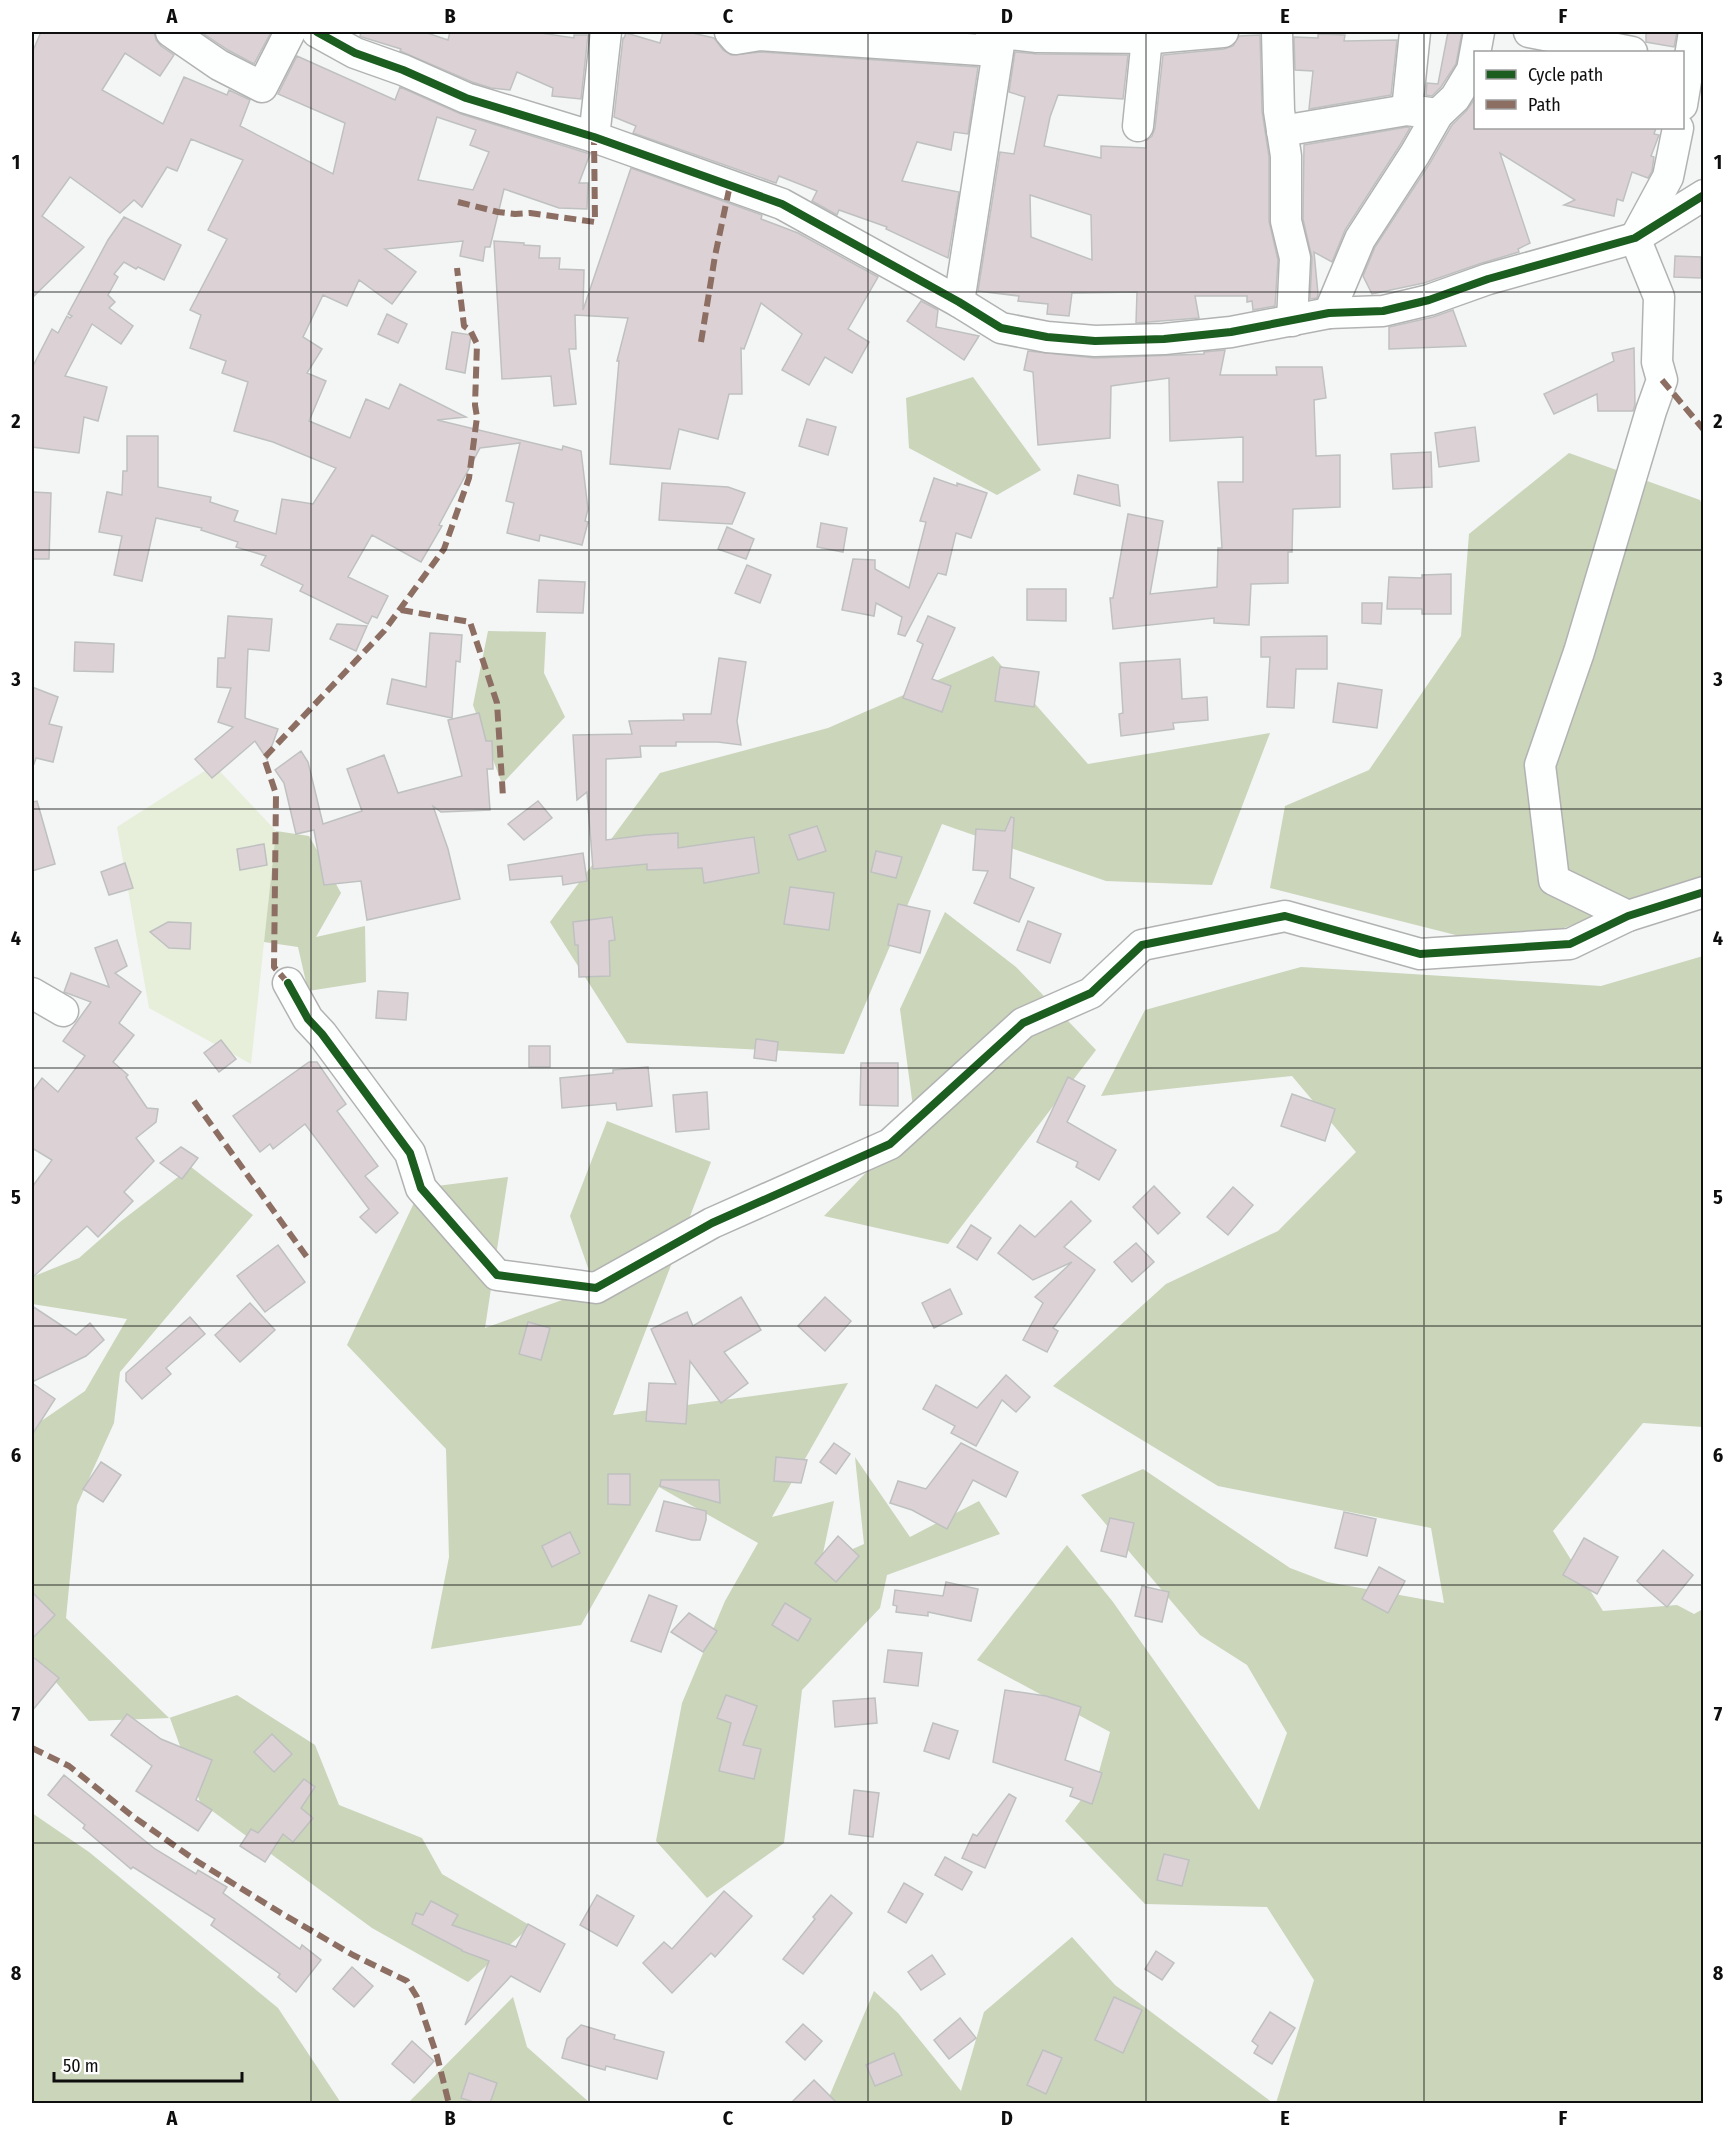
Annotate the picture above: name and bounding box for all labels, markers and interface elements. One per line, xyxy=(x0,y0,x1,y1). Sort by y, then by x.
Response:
text: A xyxy=(166,4,179,28)
text: B xyxy=(444,4,456,28)
text: C xyxy=(723,4,734,28)
text: D xyxy=(1001,4,1013,28)
text: E xyxy=(1280,4,1290,28)
text: F xyxy=(1559,4,1568,28)
legend xyxy=(1474,51,1684,129)
text: Cycle path xyxy=(1528,64,1603,86)
text: Path xyxy=(1528,94,1561,116)
text: 1 xyxy=(12,150,20,174)
text: 1 xyxy=(1714,150,1722,174)
text: 2 xyxy=(10,409,21,433)
text: 2 xyxy=(1712,409,1723,433)
text: 3 xyxy=(10,667,21,691)
text: 3 xyxy=(1712,667,1723,691)
text: 4 xyxy=(11,926,21,950)
text: 4 xyxy=(1713,926,1723,950)
text: 5 xyxy=(11,1185,21,1209)
text: 5 xyxy=(1713,1185,1723,1209)
text: 6 xyxy=(11,1443,21,1467)
text: 6 xyxy=(1713,1443,1723,1467)
text: 7 xyxy=(12,1702,21,1726)
text: 7 xyxy=(1714,1702,1723,1726)
text: 8 xyxy=(11,1961,22,1985)
text: 8 xyxy=(1713,1961,1724,1985)
scale bar xyxy=(54,2045,242,2083)
text: 50 m xyxy=(63,2055,99,2077)
text: A xyxy=(166,2106,179,2130)
text: B xyxy=(444,2106,456,2130)
text: C xyxy=(723,2106,734,2130)
text: D xyxy=(1001,2106,1013,2130)
text: E xyxy=(1280,2106,1290,2130)
text: F xyxy=(1559,2106,1568,2130)

